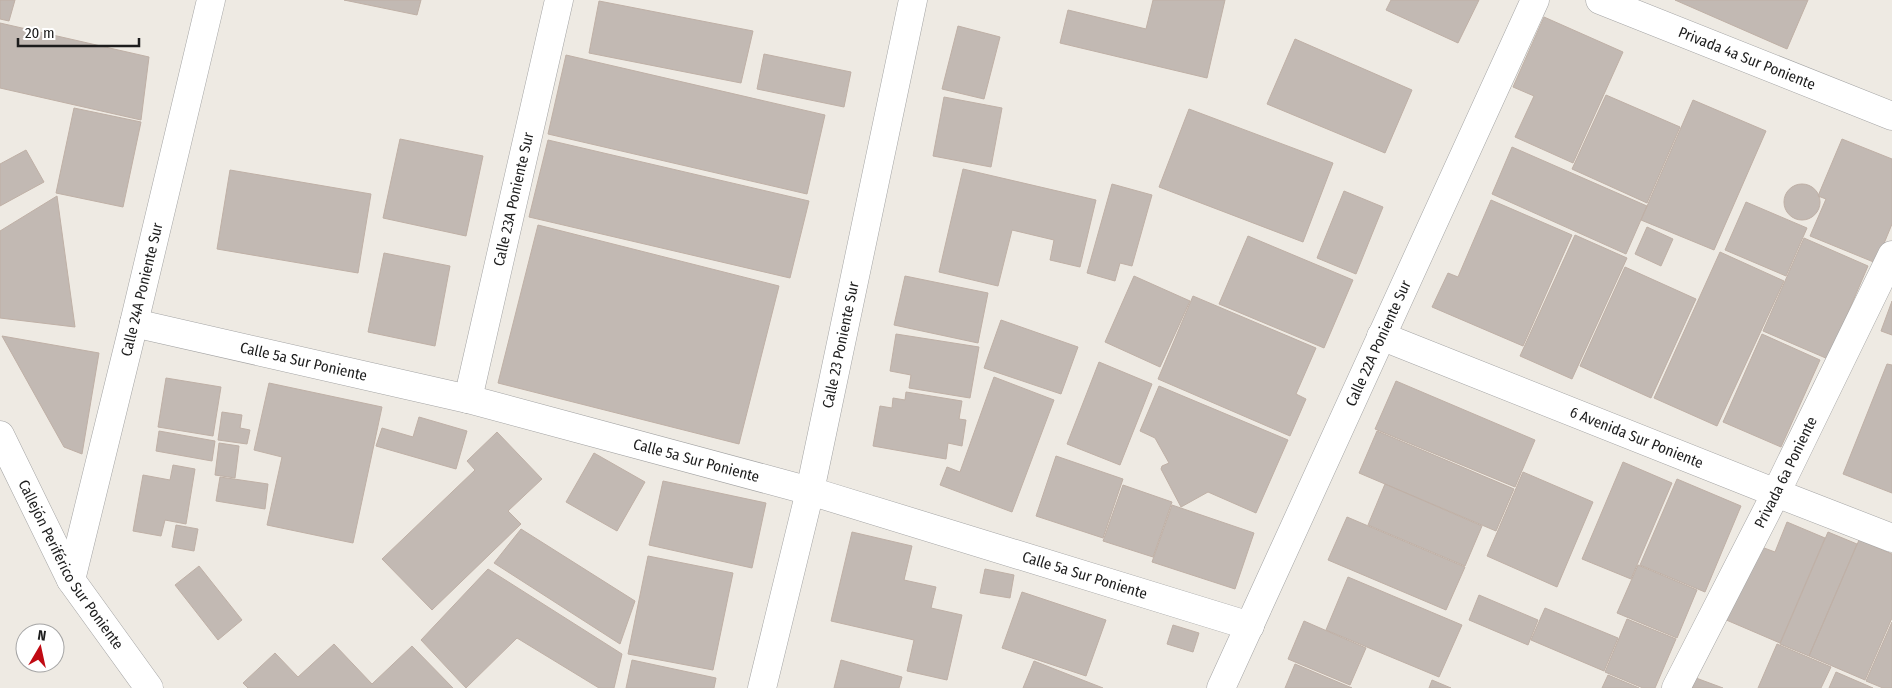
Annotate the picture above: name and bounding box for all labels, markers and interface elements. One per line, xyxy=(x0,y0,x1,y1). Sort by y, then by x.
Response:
scale bar xyxy=(18,15,139,47)
street label: Privada 4a Sur Poniente xyxy=(1676,23,1818,94)
text: 20 m xyxy=(25,24,55,42)
street label: Calle 23A Poniente Sur xyxy=(490,130,538,268)
street label: Calle 24A Poniente Sur xyxy=(117,220,167,358)
street label: Calle 22A Poniente Sur xyxy=(1342,277,1415,409)
street label: Calle 23 Poniente Sur xyxy=(819,279,863,410)
street label: Calle 5a Sur Poniente xyxy=(238,338,369,385)
street label: 6 Avenida Sur Poniente xyxy=(1567,403,1706,472)
street label: Privada 6a Poniente xyxy=(1751,414,1821,531)
street label: Calle 5a Sur Poniente xyxy=(631,435,761,486)
street label: Callejón Periférico Sur Poniente xyxy=(14,477,127,653)
street label: Calle 5a Sur Poniente xyxy=(1020,548,1149,603)
north arrow xyxy=(15,623,65,673)
text: N xyxy=(36,627,47,645)

